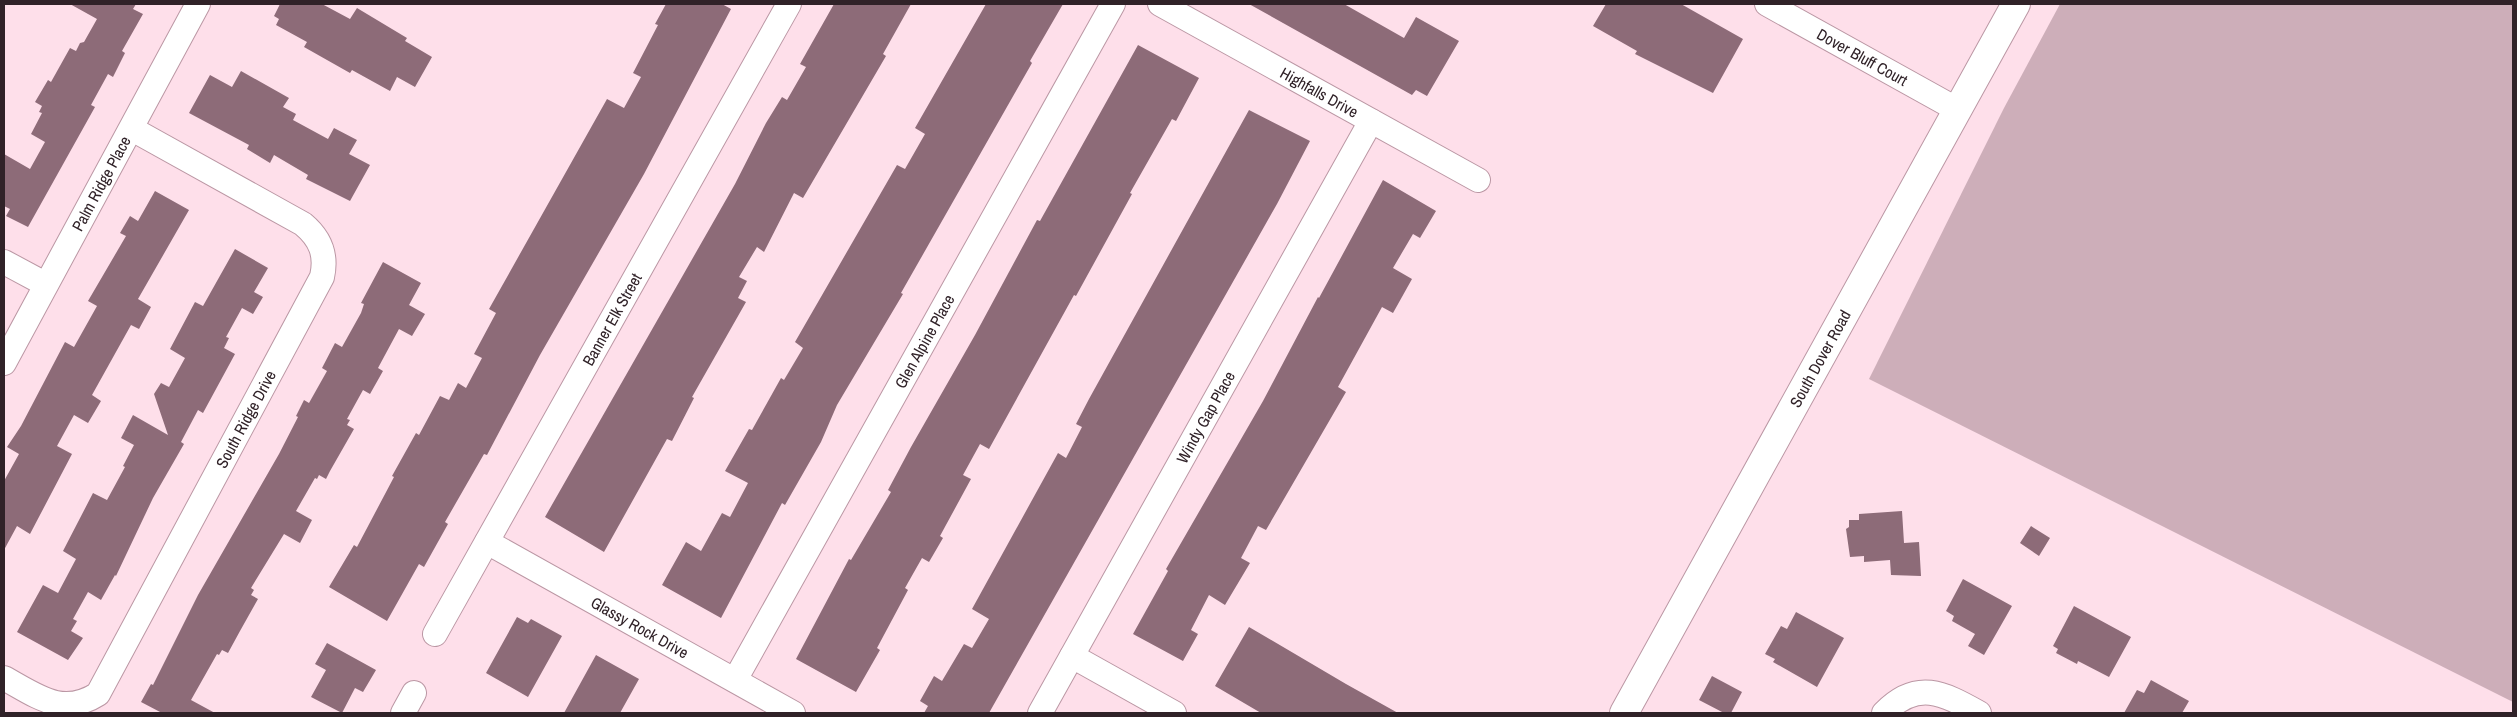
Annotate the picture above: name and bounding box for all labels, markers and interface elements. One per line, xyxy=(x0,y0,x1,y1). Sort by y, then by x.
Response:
street label: Dover Bluff Court xyxy=(1813,23,1912,91)
street label: Highfalls Drive xyxy=(1276,62,1362,123)
street label: Palm Ridge Place xyxy=(66,132,136,235)
street label: Banner Elk Street xyxy=(577,269,647,370)
street label: Glen Alpine Place xyxy=(889,290,959,392)
street label: South Dover Road xyxy=(1784,306,1856,411)
street label: South Ridge Drive xyxy=(210,366,281,472)
street label: Windy Gap Place xyxy=(1171,367,1240,467)
street label: Glassy Rock Drive xyxy=(587,591,693,663)

